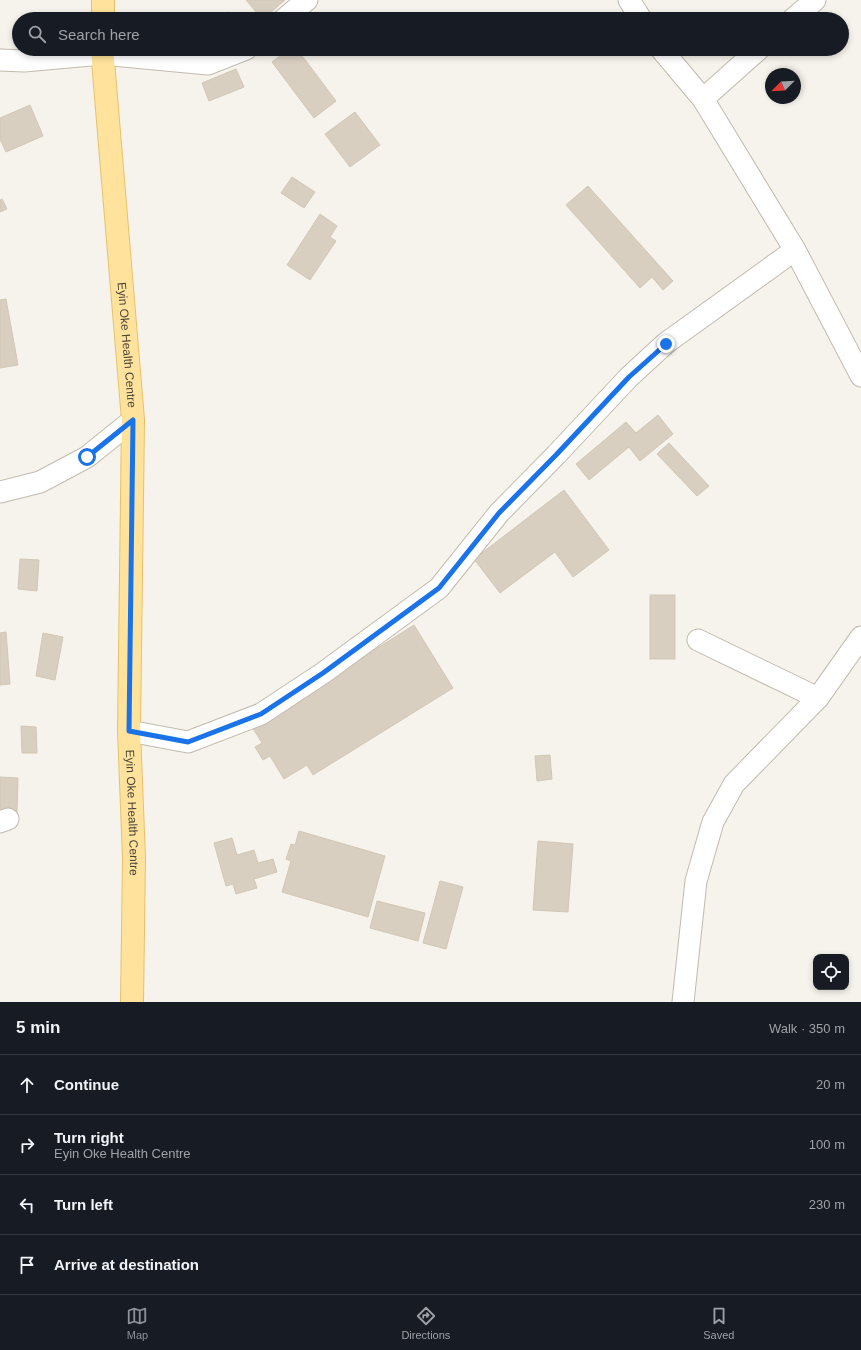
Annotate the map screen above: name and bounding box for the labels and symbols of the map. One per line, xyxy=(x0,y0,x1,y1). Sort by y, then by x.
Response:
north arrow xyxy=(765,68,801,104)
street label: Eyin Oke Health Centre xyxy=(114,281,139,409)
route end xyxy=(657,335,675,353)
route start xyxy=(78,448,96,466)
street label: Eyin Oke Health Centre xyxy=(123,749,141,876)

